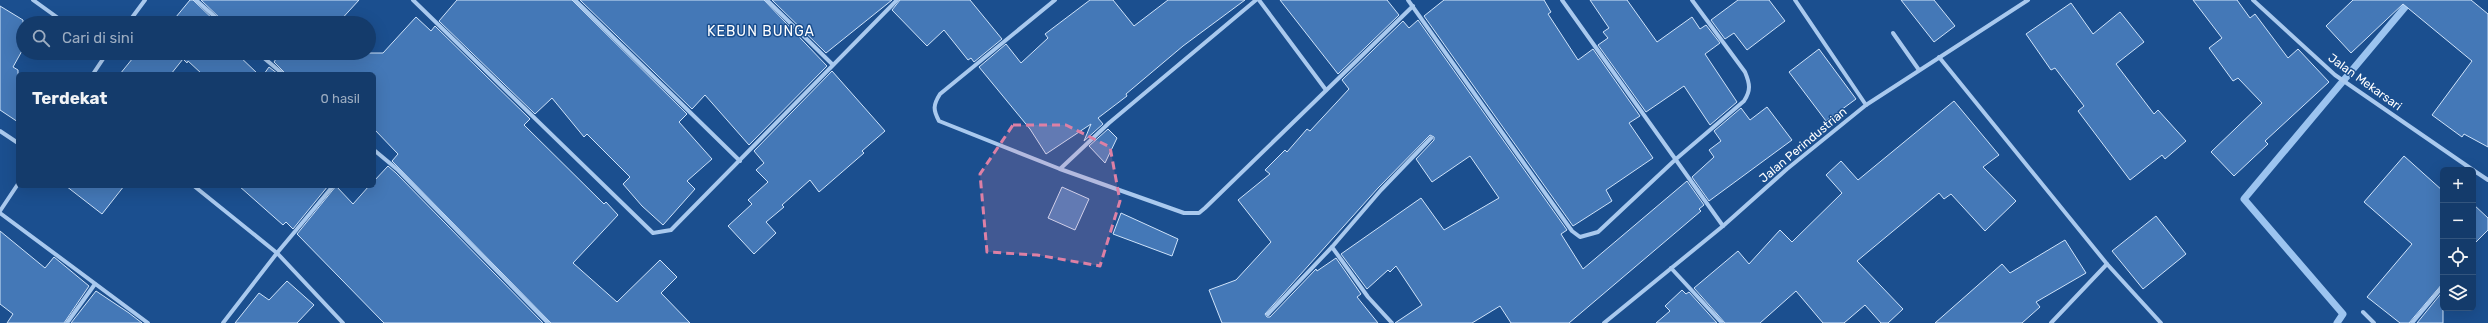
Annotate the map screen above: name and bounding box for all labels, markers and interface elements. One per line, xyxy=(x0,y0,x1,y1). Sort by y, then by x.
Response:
search box xyxy=(16,16,376,60)
district label: KEBUN BUNGA xyxy=(707,23,815,40)
icon: search xyxy=(30,27,52,49)
text: Cari di sini xyxy=(62,29,134,47)
street label: Jalan Mekarsari xyxy=(2325,51,2405,113)
text: Terdekat xyxy=(32,88,107,108)
text: 0 hasil xyxy=(321,91,360,106)
street label: Jalan Perindustrian xyxy=(1757,104,1849,186)
map controls xyxy=(2440,167,2476,311)
button: + xyxy=(2440,167,2476,203)
button: − xyxy=(2440,203,2476,239)
button: locate xyxy=(2440,239,2476,275)
button: layers xyxy=(2440,275,2476,311)

